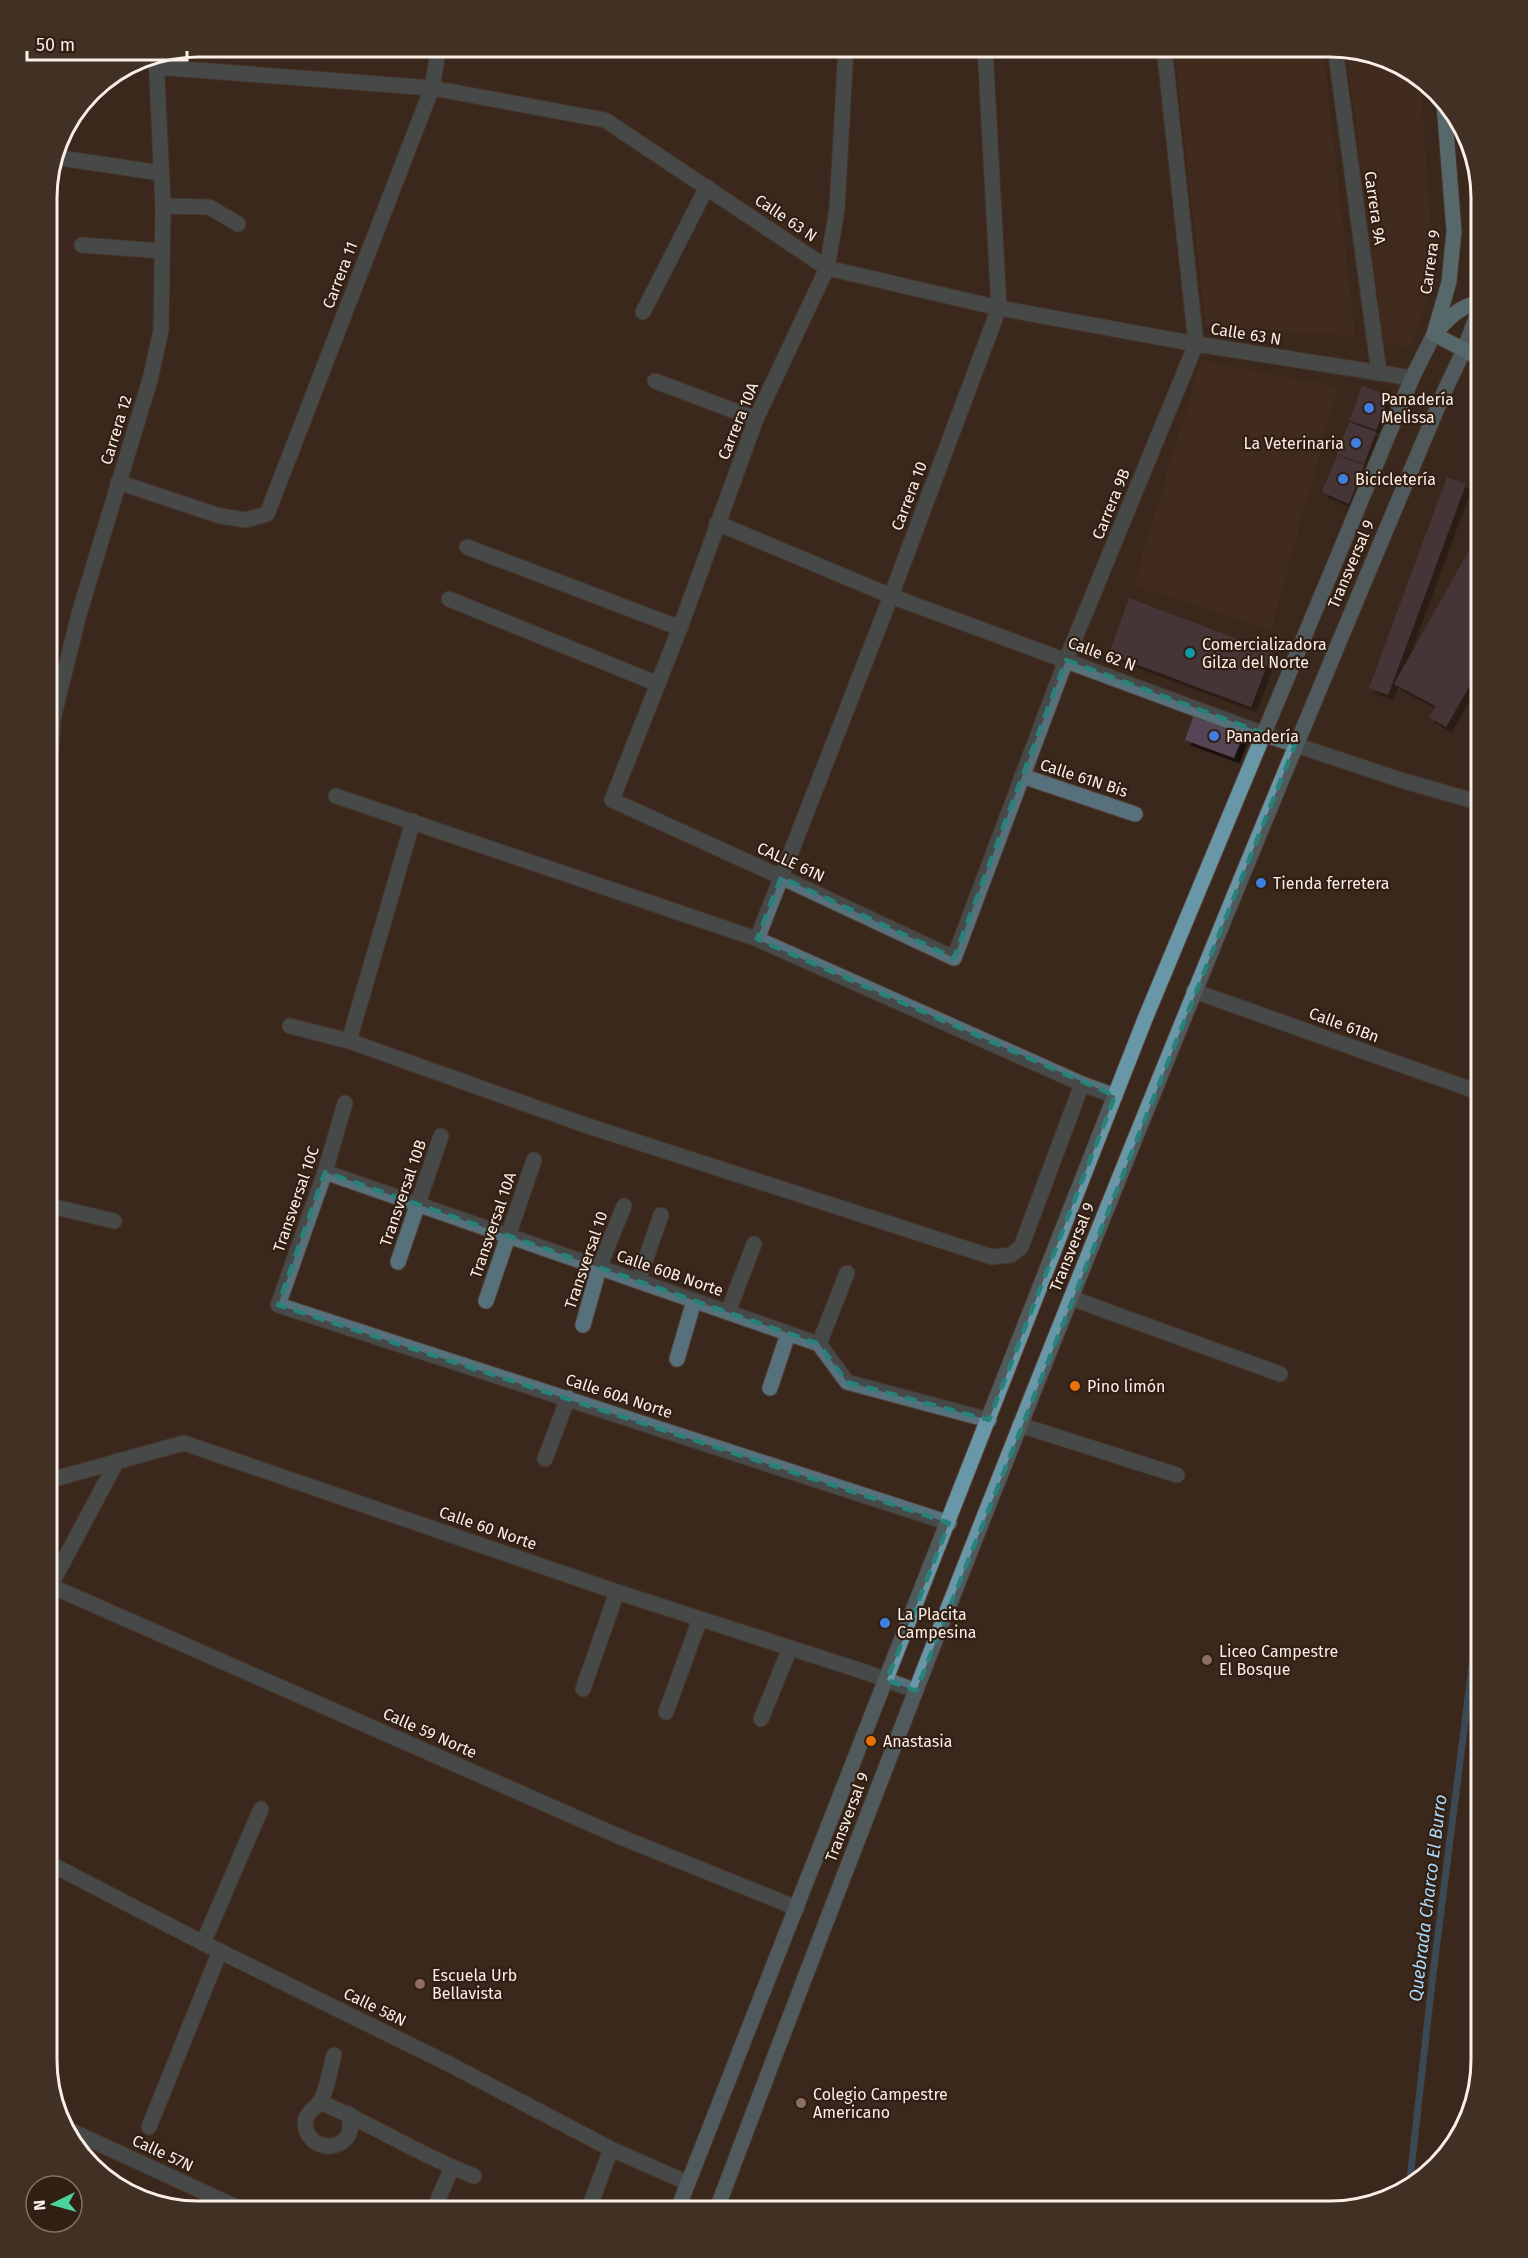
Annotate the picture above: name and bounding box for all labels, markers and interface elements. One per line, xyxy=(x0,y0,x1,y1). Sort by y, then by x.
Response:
scale bar xyxy=(27,24,188,62)
text: 50 m xyxy=(36,34,75,56)
street label: Carrera 9A xyxy=(1360,170,1390,247)
street label: Calle 63 N xyxy=(751,190,821,246)
street label: Carrera 9 xyxy=(1416,228,1444,296)
street label: Carrera 11 xyxy=(319,239,361,311)
street label: Calle 63 N xyxy=(1209,319,1283,349)
street label: Carrera 10A xyxy=(714,379,762,462)
place label: Panadería Melissa xyxy=(1381,390,1454,427)
street label: Carrera 12 xyxy=(96,393,136,467)
marker: Panadería Melissa xyxy=(1362,401,1376,415)
place label: La Veterinaria xyxy=(1244,434,1344,453)
marker: La Veterinaria xyxy=(1349,436,1363,450)
street label: Carrera 10 xyxy=(887,459,931,533)
street label: Carrera 9B xyxy=(1088,466,1134,542)
place label: Bicicletería xyxy=(1355,470,1436,489)
marker: Bicicletería xyxy=(1336,472,1350,486)
street label: Transversal 9 xyxy=(1324,517,1378,611)
street label: Calle 62 N xyxy=(1065,633,1139,675)
place label: Comercializadora Gilza del Norte xyxy=(1202,635,1327,672)
marker: Comercializadora Gilza del Norte xyxy=(1183,646,1197,660)
place label: Panadería xyxy=(1226,727,1299,746)
marker: Panadería xyxy=(1207,729,1221,743)
street label: Calle 61N Bis xyxy=(1038,755,1130,801)
street label: CALLE 61N xyxy=(754,838,828,886)
place label: Tienda ferretera xyxy=(1273,874,1389,893)
marker: Tienda ferretera xyxy=(1254,876,1268,890)
street label: Calle 61Bn xyxy=(1306,1004,1382,1046)
street label: Transversal 10B xyxy=(376,1137,430,1249)
street label: Transversal 10C xyxy=(269,1144,323,1254)
street label: Transversal 10A xyxy=(466,1169,520,1281)
street label: Transversal 9 xyxy=(1046,1200,1098,1294)
street label: Transversal 10 xyxy=(560,1209,612,1311)
street label: Calle 60B Norte xyxy=(614,1246,726,1300)
street label: Calle 60A Norte xyxy=(563,1370,675,1422)
place label: Pino limón xyxy=(1087,1377,1165,1396)
marker: Pino limón xyxy=(1068,1379,1082,1393)
street label: Calle 60 Norte xyxy=(437,1502,539,1554)
place label: La Placita Campesina xyxy=(897,1605,977,1642)
marker: La Placita Campesina xyxy=(878,1616,892,1630)
place label: Liceo Campestre El Bosque xyxy=(1219,1642,1338,1679)
marker: Liceo Campestre El Bosque xyxy=(1200,1653,1214,1667)
street label: Calle 59 Norte xyxy=(380,1704,480,1762)
place label: Anastasia xyxy=(883,1732,952,1751)
marker: Anastasia xyxy=(864,1734,878,1748)
street label: Transversal 9 xyxy=(821,1770,873,1864)
water label: Quebrada Charco El Burro xyxy=(1404,1793,1452,2003)
place label: Escuela Urb Bellavista xyxy=(432,1966,517,2003)
marker: Escuela Urb Bellavista xyxy=(413,1977,427,1991)
street label: Calle 58N xyxy=(341,1984,409,2030)
place label: Colegio Campestre Americano xyxy=(813,2085,948,2122)
marker: Colegio Campestre Americano xyxy=(794,2096,808,2110)
street label: Calle 57N xyxy=(129,2131,197,2175)
north arrow xyxy=(24,2174,84,2234)
text: N xyxy=(30,2199,49,2211)

